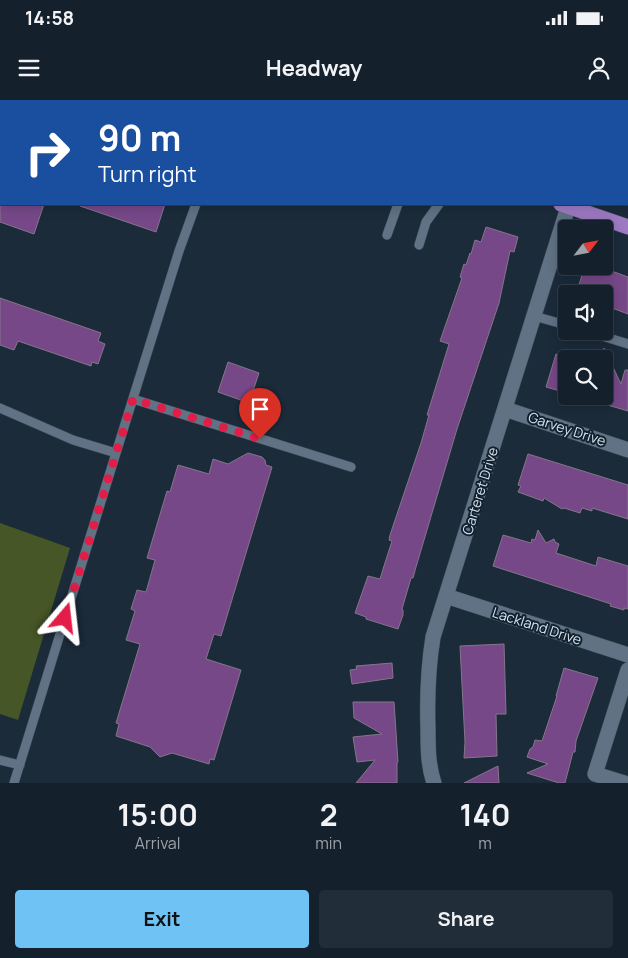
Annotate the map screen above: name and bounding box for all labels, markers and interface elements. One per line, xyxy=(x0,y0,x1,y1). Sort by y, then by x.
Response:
text: 14:58 xyxy=(25,5,74,31)
text: Headway xyxy=(266,53,362,83)
icon: menu xyxy=(15,54,43,82)
icon: person xyxy=(585,54,613,82)
text: 90 m xyxy=(98,114,181,162)
icon: right xyxy=(15,120,80,185)
text: Turn right xyxy=(98,159,196,189)
north arrow xyxy=(558,220,612,275)
map controls xyxy=(558,220,613,405)
button: sound xyxy=(558,285,613,340)
button: search xyxy=(558,350,613,405)
pin xyxy=(239,388,281,439)
icon: arrive xyxy=(246,395,274,423)
street label: Garvey Drive xyxy=(526,407,608,450)
street label: Carteret Drive xyxy=(457,445,502,537)
position arrow xyxy=(38,591,90,643)
street label: Lackland Drive xyxy=(490,602,584,649)
text: 15:00 xyxy=(117,794,198,835)
text: 2 xyxy=(320,794,338,835)
text: 140 xyxy=(459,794,511,835)
text: Arrival xyxy=(135,832,180,854)
text: min xyxy=(315,832,342,854)
text: m xyxy=(478,832,492,854)
button: Exit xyxy=(15,890,309,948)
button: Share xyxy=(319,890,613,948)

